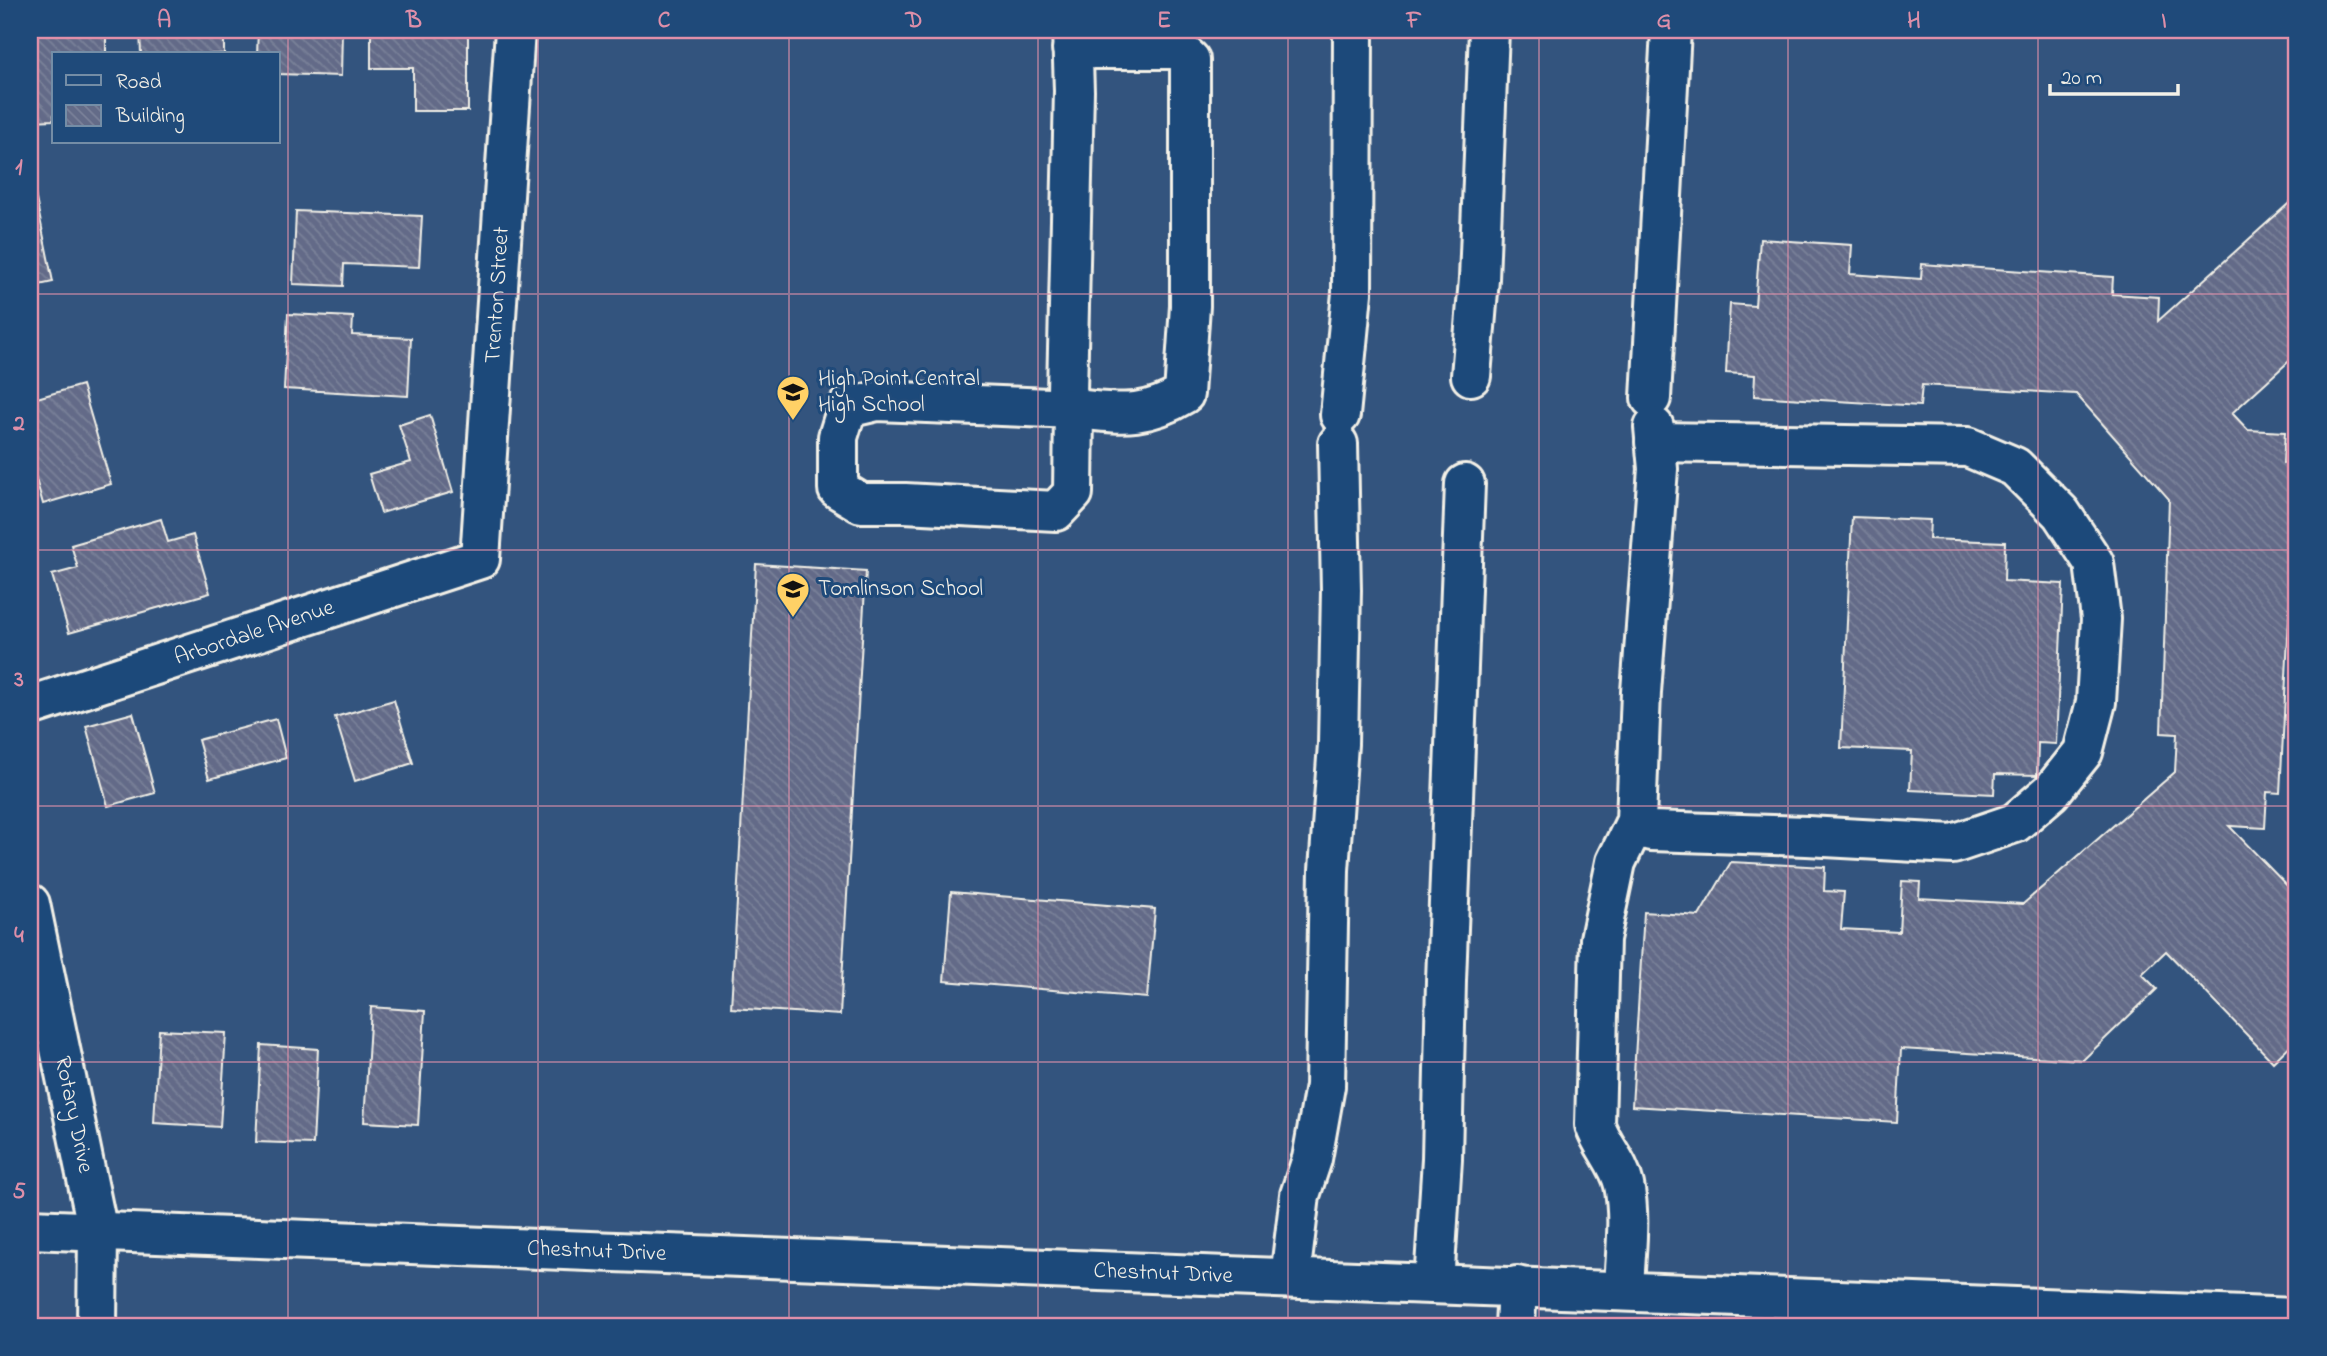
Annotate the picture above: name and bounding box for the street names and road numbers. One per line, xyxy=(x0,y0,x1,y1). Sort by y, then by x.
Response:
street label: Trenton Street xyxy=(476,225,518,364)
street label: Arbordale Avenue xyxy=(170,591,339,674)
street label: Rotary Drive xyxy=(45,1053,102,1177)
street label: Chestnut Drive xyxy=(526,1232,668,1270)
street label: Chestnut Drive xyxy=(1093,1254,1234,1293)

